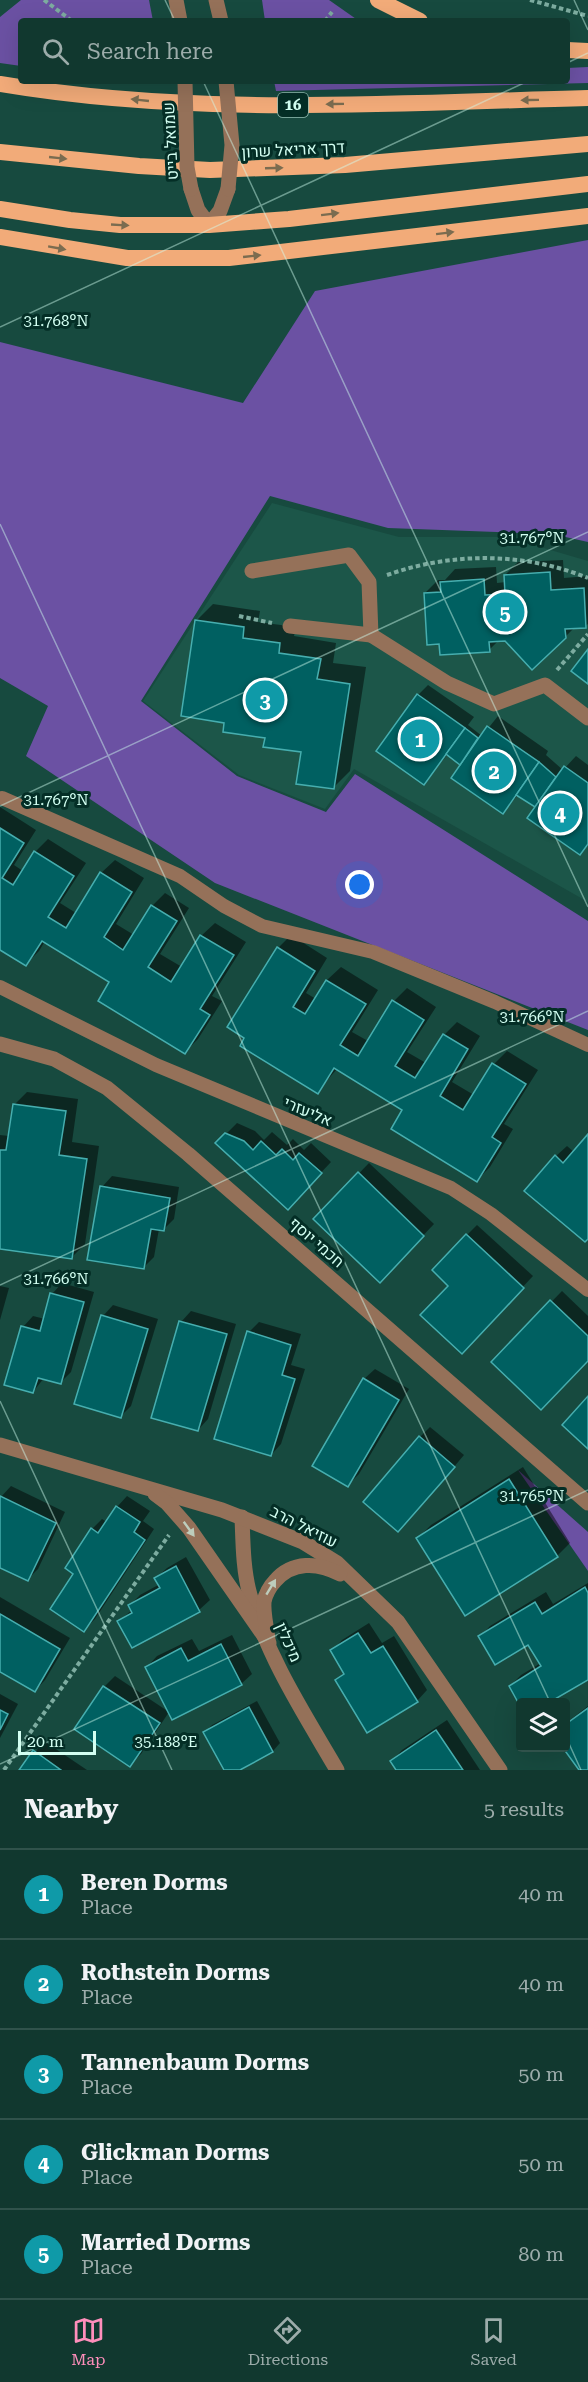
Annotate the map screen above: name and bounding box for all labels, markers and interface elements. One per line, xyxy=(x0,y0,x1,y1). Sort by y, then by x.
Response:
search box xyxy=(18,18,570,84)
icon: search xyxy=(39,35,72,68)
text: Search here xyxy=(87,39,213,64)
road number: 16 xyxy=(278,93,308,117)
one-way arrow xyxy=(130,95,149,105)
one-way arrow xyxy=(520,95,539,104)
one-way arrow xyxy=(325,99,344,109)
street label: שמואל בייט xyxy=(159,101,182,180)
street label: דרך אריאל שרון xyxy=(241,137,345,162)
one-way arrow xyxy=(49,153,68,163)
one-way arrow xyxy=(264,163,283,172)
one-way arrow xyxy=(321,209,340,219)
one-way arrow xyxy=(111,220,130,229)
one-way arrow xyxy=(436,229,455,238)
one-way arrow xyxy=(48,243,67,252)
one-way arrow xyxy=(242,251,261,261)
text: 31.768°N xyxy=(23,312,89,330)
text: 31.767°N xyxy=(499,529,565,547)
pin: 5 xyxy=(486,590,524,634)
pin: 3 xyxy=(246,678,284,722)
pin: 1 xyxy=(400,716,440,762)
pin: 2 xyxy=(474,748,514,794)
pin: 4 xyxy=(540,790,580,836)
text: 31.767°N xyxy=(23,791,89,809)
your location xyxy=(345,870,374,899)
text: 31.766°N xyxy=(499,1008,565,1026)
street label: אליעזרי xyxy=(281,1093,335,1130)
street label: חכמי יוסף xyxy=(285,1213,348,1271)
text: 31.766°N xyxy=(23,1270,89,1288)
text: 31.765°N xyxy=(499,1487,565,1505)
street label: עוזיאל הרב xyxy=(267,1501,340,1551)
one-way arrow xyxy=(183,1521,195,1536)
one-way arrow xyxy=(266,1579,277,1595)
street label: מיכלין xyxy=(271,1620,306,1665)
map controls xyxy=(516,1698,570,1752)
button: layers xyxy=(516,1698,570,1752)
scale bar xyxy=(18,1728,96,1756)
text: 20 m xyxy=(27,1732,64,1751)
text: 35.188°E xyxy=(135,1733,197,1751)
text: Nearby xyxy=(24,1794,118,1824)
text: 5 results xyxy=(484,1797,564,1821)
text: Beren Dorms xyxy=(81,1870,228,1895)
text: 1 xyxy=(38,1882,49,1906)
text: 40 m xyxy=(518,1882,564,1906)
text: Place xyxy=(81,1895,133,1919)
text: Rothstein Dorms xyxy=(81,1960,270,1985)
text: 2 xyxy=(38,1972,49,1996)
text: 40 m xyxy=(518,1972,564,1996)
text: Place xyxy=(81,1985,133,2009)
text: Tannenbaum Dorms xyxy=(81,2050,309,2075)
text: 3 xyxy=(38,2062,49,2086)
text: 50 m xyxy=(518,2062,564,2086)
text: Place xyxy=(81,2075,133,2099)
text: Glickman Dorms xyxy=(81,2140,269,2165)
text: 4 xyxy=(38,2152,49,2176)
text: 50 m xyxy=(518,2152,564,2176)
text: Place xyxy=(81,2165,133,2189)
text: Married Dorms xyxy=(81,2230,250,2255)
text: 5 xyxy=(38,2242,49,2266)
text: 80 m xyxy=(518,2242,564,2266)
text: Place xyxy=(81,2255,133,2279)
tab: Map xyxy=(71,2314,105,2369)
tab: Directions xyxy=(248,2314,328,2369)
tab: Saved xyxy=(470,2314,517,2369)

